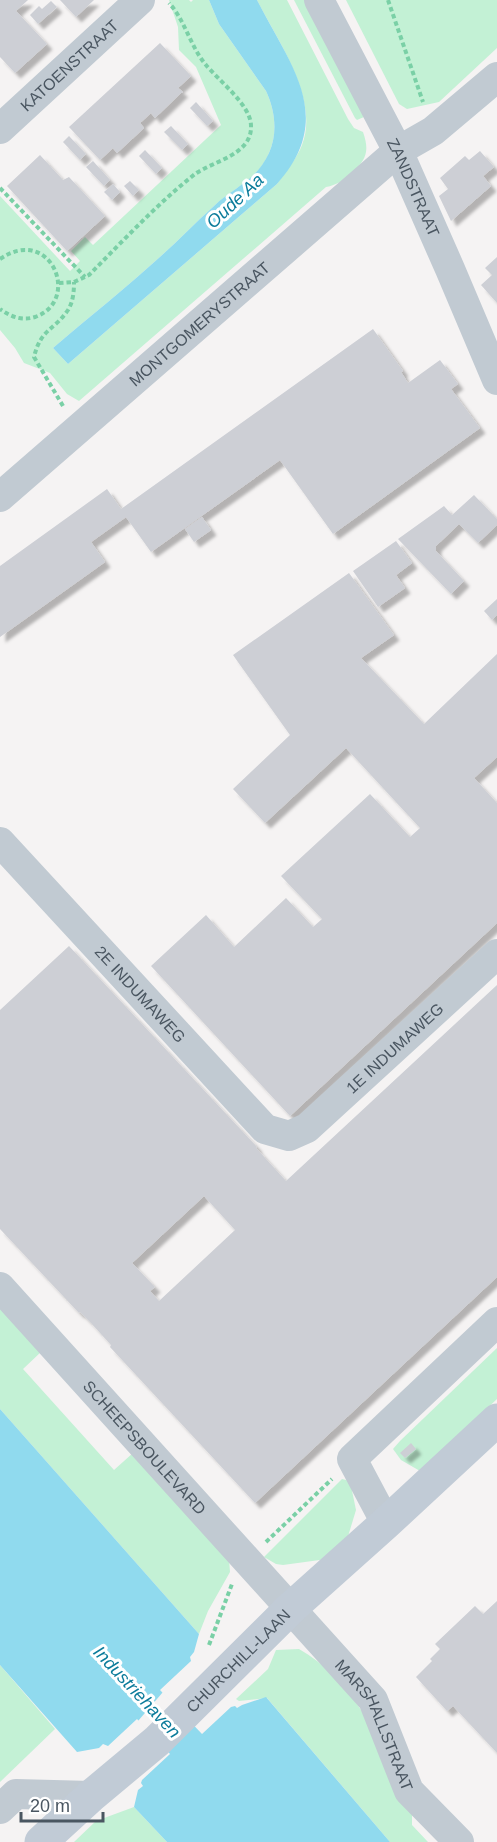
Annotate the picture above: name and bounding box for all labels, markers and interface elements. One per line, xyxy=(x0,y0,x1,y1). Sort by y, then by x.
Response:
street label: KATOENSTRAAT xyxy=(17,16,121,114)
street label: ZANDSTRAAT xyxy=(384,135,443,239)
water label: Oude Aa xyxy=(202,170,268,232)
street label: MONTGOMERYSTRAAT xyxy=(126,258,273,389)
street label: 2E INDUMAWEG xyxy=(92,942,189,1046)
street label: 1E INDUMAWEG xyxy=(343,999,446,1096)
street label: SCHEEPSBOULEVARD xyxy=(80,1377,209,1518)
street label: CHURCHILL-LAAN xyxy=(183,1606,293,1716)
water label: Industriehaven xyxy=(89,1642,185,1742)
street label: MARSHALLSTRAAT xyxy=(332,1656,417,1793)
scale bar xyxy=(21,1785,104,1823)
text: 20 m xyxy=(30,1796,70,1816)

